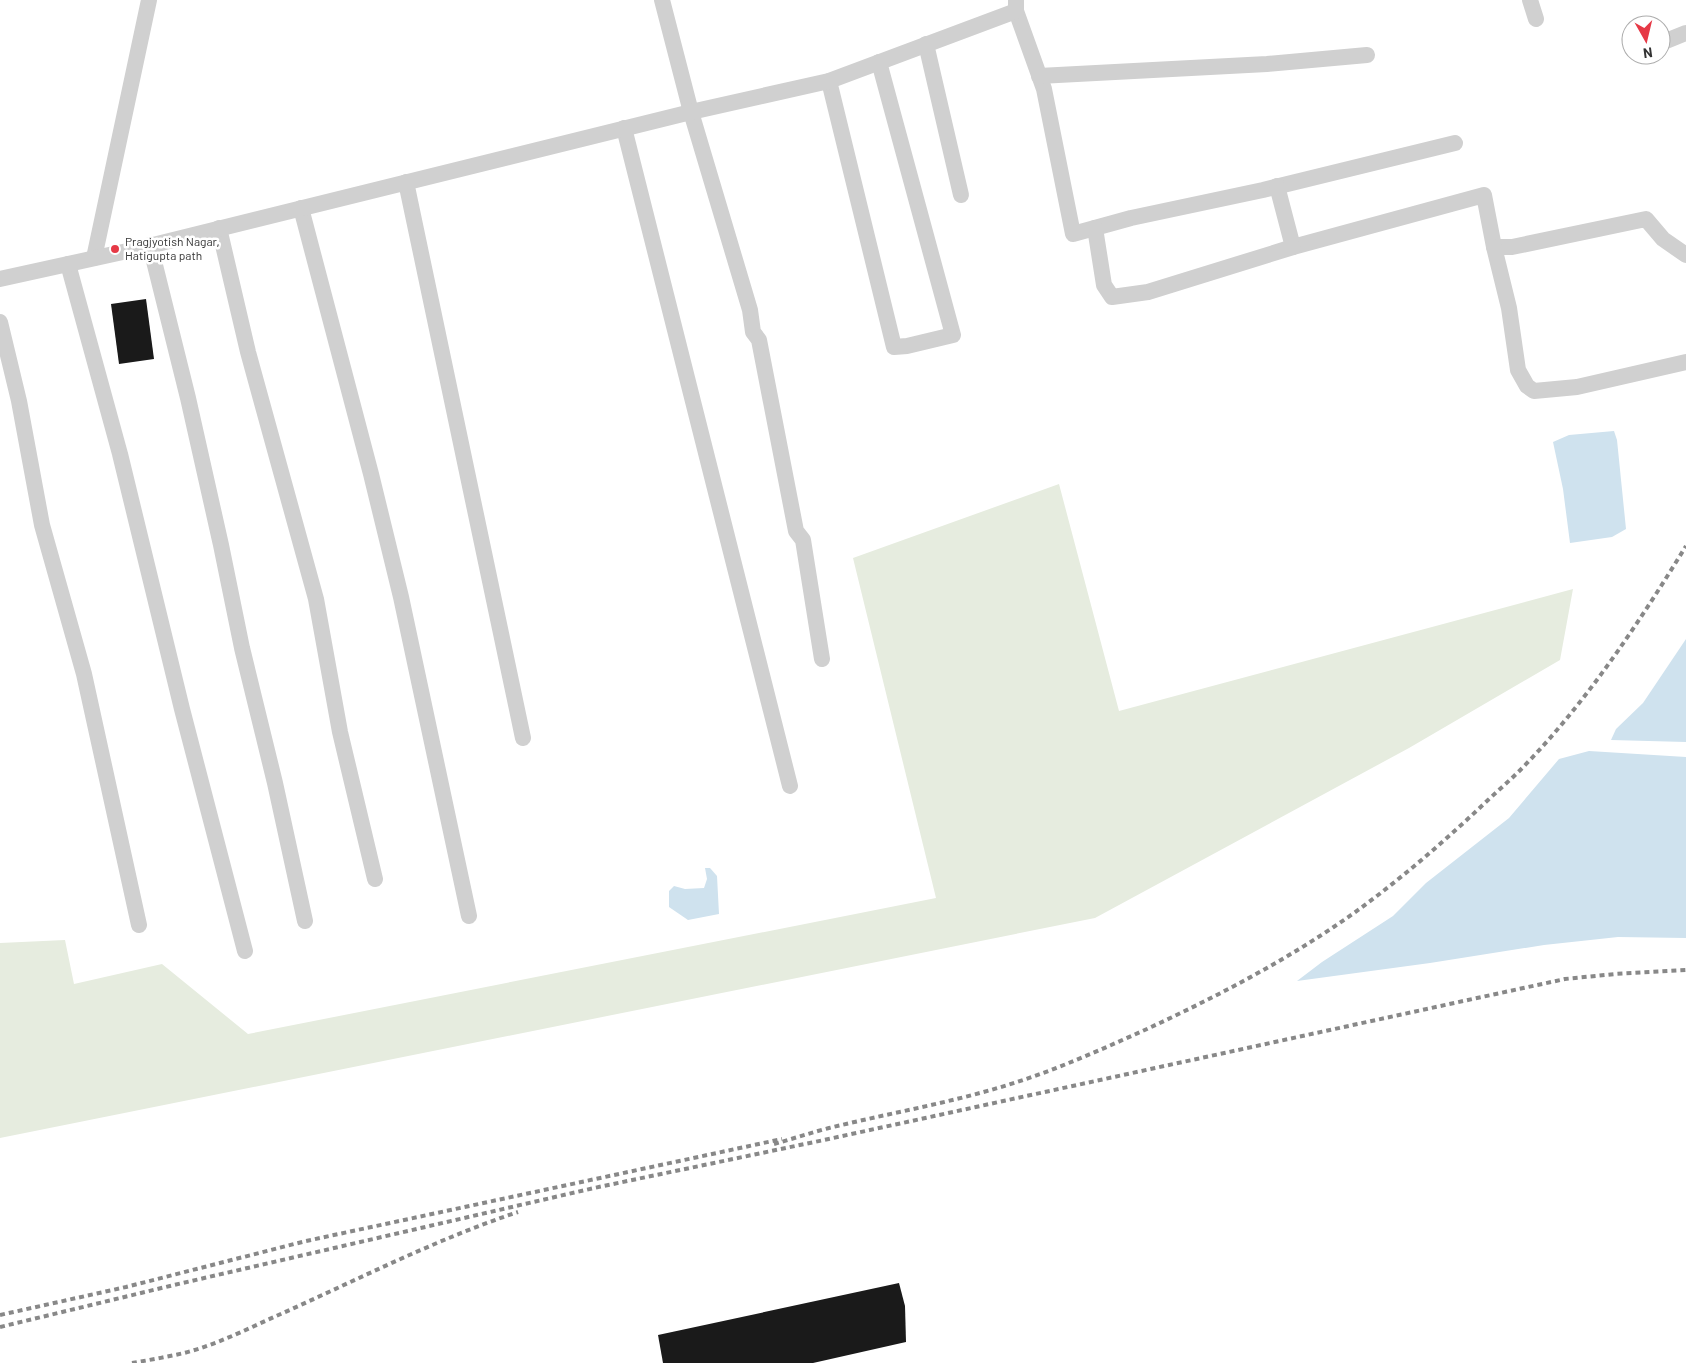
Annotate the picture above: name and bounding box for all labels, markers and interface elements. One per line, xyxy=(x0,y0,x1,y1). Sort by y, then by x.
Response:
north arrow xyxy=(1621,15,1671,65)
text: N xyxy=(1642,44,1654,62)
place label: Pragjyotish Nagar, Hatigupta path xyxy=(125,234,220,262)
marker: Pragjyotish Nagar, Hatigupta path xyxy=(109,243,121,255)

